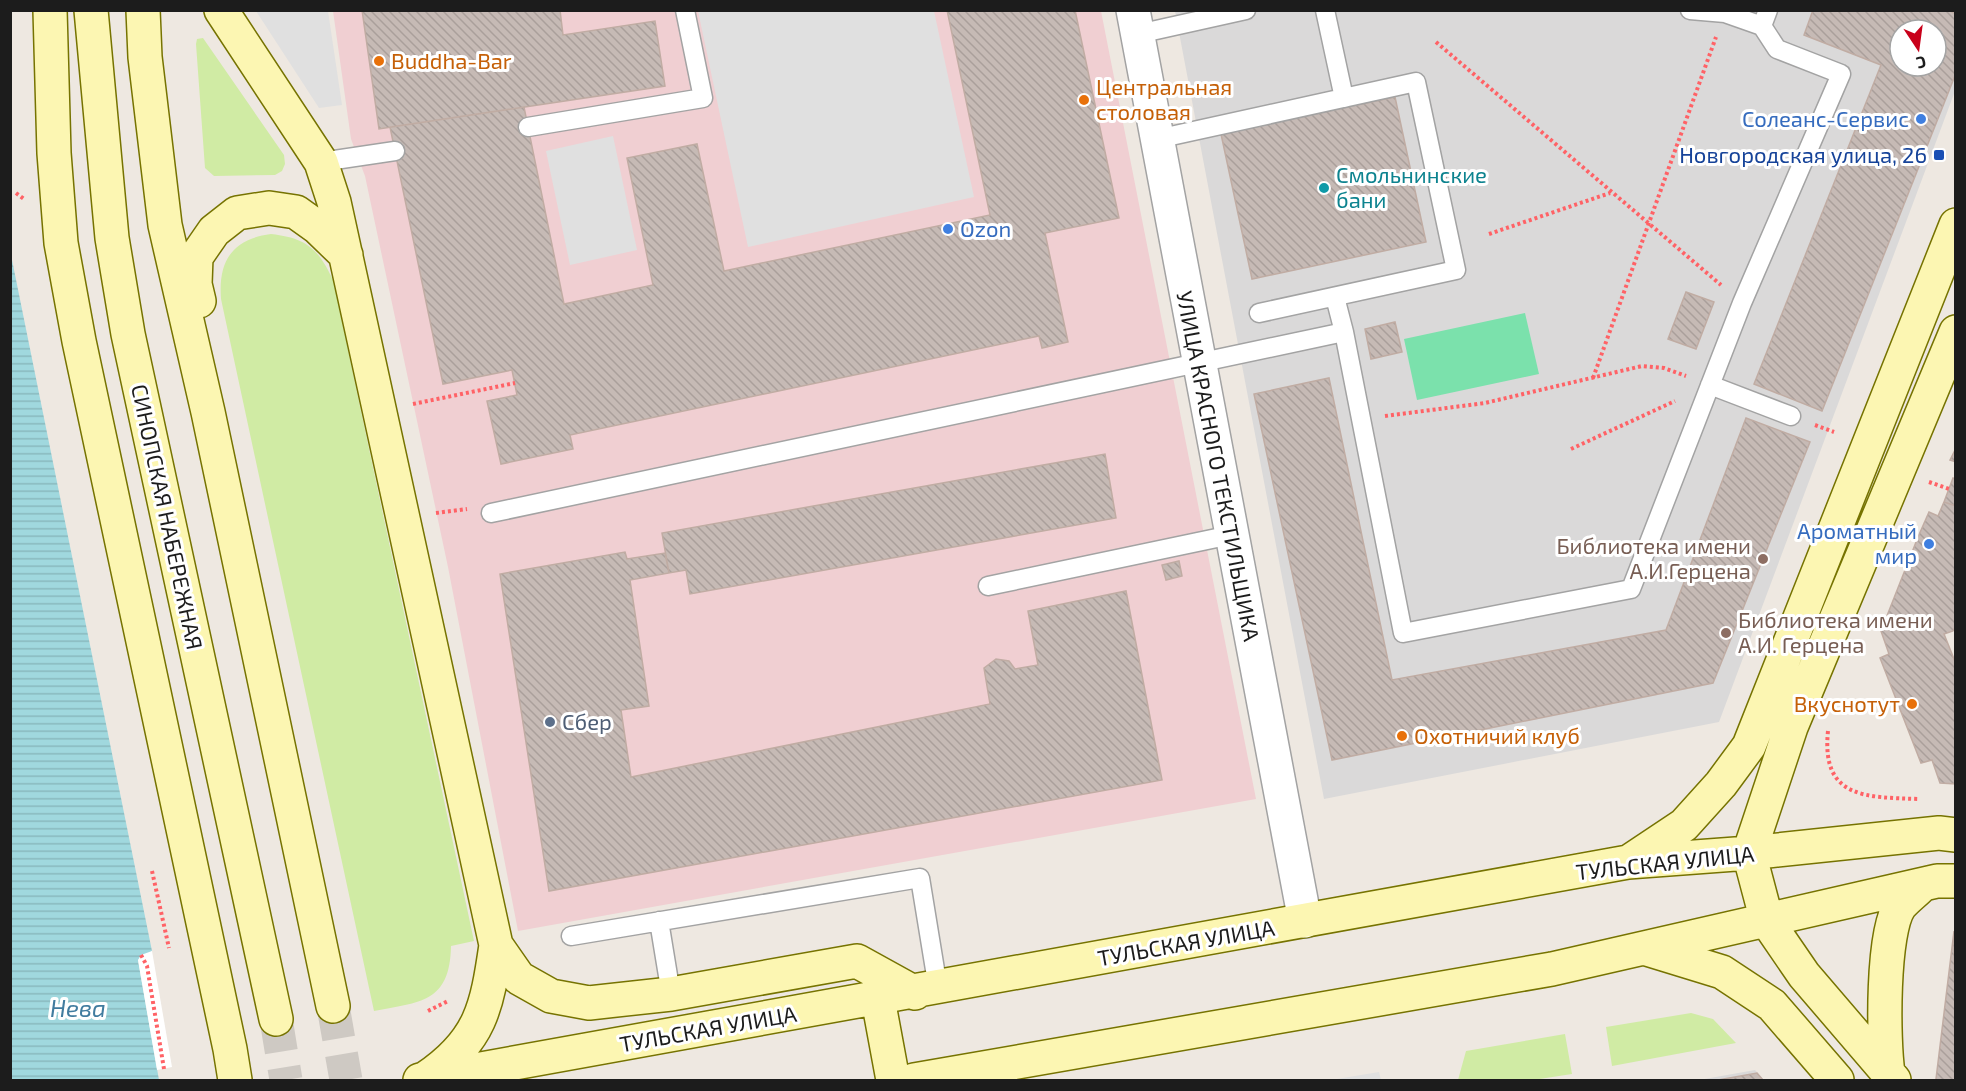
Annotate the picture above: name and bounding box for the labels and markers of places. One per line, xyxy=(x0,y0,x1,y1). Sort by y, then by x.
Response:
place label: Buddha-Bar xyxy=(391,47,512,73)
marker: Buddha-Bar xyxy=(372,54,386,68)
place label: Центральная столовая xyxy=(1096,73,1232,124)
marker: Центральная столовая xyxy=(1077,93,1091,107)
place label: Солеанс-Сервис xyxy=(1742,105,1909,131)
marker: Солеанс-Сервис xyxy=(1914,112,1928,126)
place label: Новгородская улица, 26 xyxy=(1679,141,1927,168)
marker: Новгородская улица, 26 xyxy=(1932,148,1946,162)
place label: Смольнинские бани xyxy=(1336,161,1487,212)
marker: Смольнинские бани xyxy=(1317,181,1331,195)
place label: Ozon xyxy=(960,215,1011,241)
marker: Ozon xyxy=(941,222,955,236)
place label: Ароматный мир xyxy=(1797,517,1917,568)
place label: Библиотека имени А.И.Герцена xyxy=(1556,532,1751,583)
marker: Ароматный мир xyxy=(1922,537,1936,551)
marker: Библиотека имени А.И.Герцена xyxy=(1756,552,1770,566)
place label: Библиотека имени А.И. Герцена xyxy=(1738,606,1933,657)
marker: Библиотека имени А.И. Герцена xyxy=(1719,626,1733,640)
place label: Вкуснотут xyxy=(1794,690,1900,717)
marker: Вкуснотут xyxy=(1905,697,1919,711)
place label: Сбер xyxy=(562,708,612,734)
marker: Сбер xyxy=(543,715,557,729)
place label: Охотничий клуб xyxy=(1414,722,1580,749)
marker: Охотничий клуб xyxy=(1395,729,1409,743)

